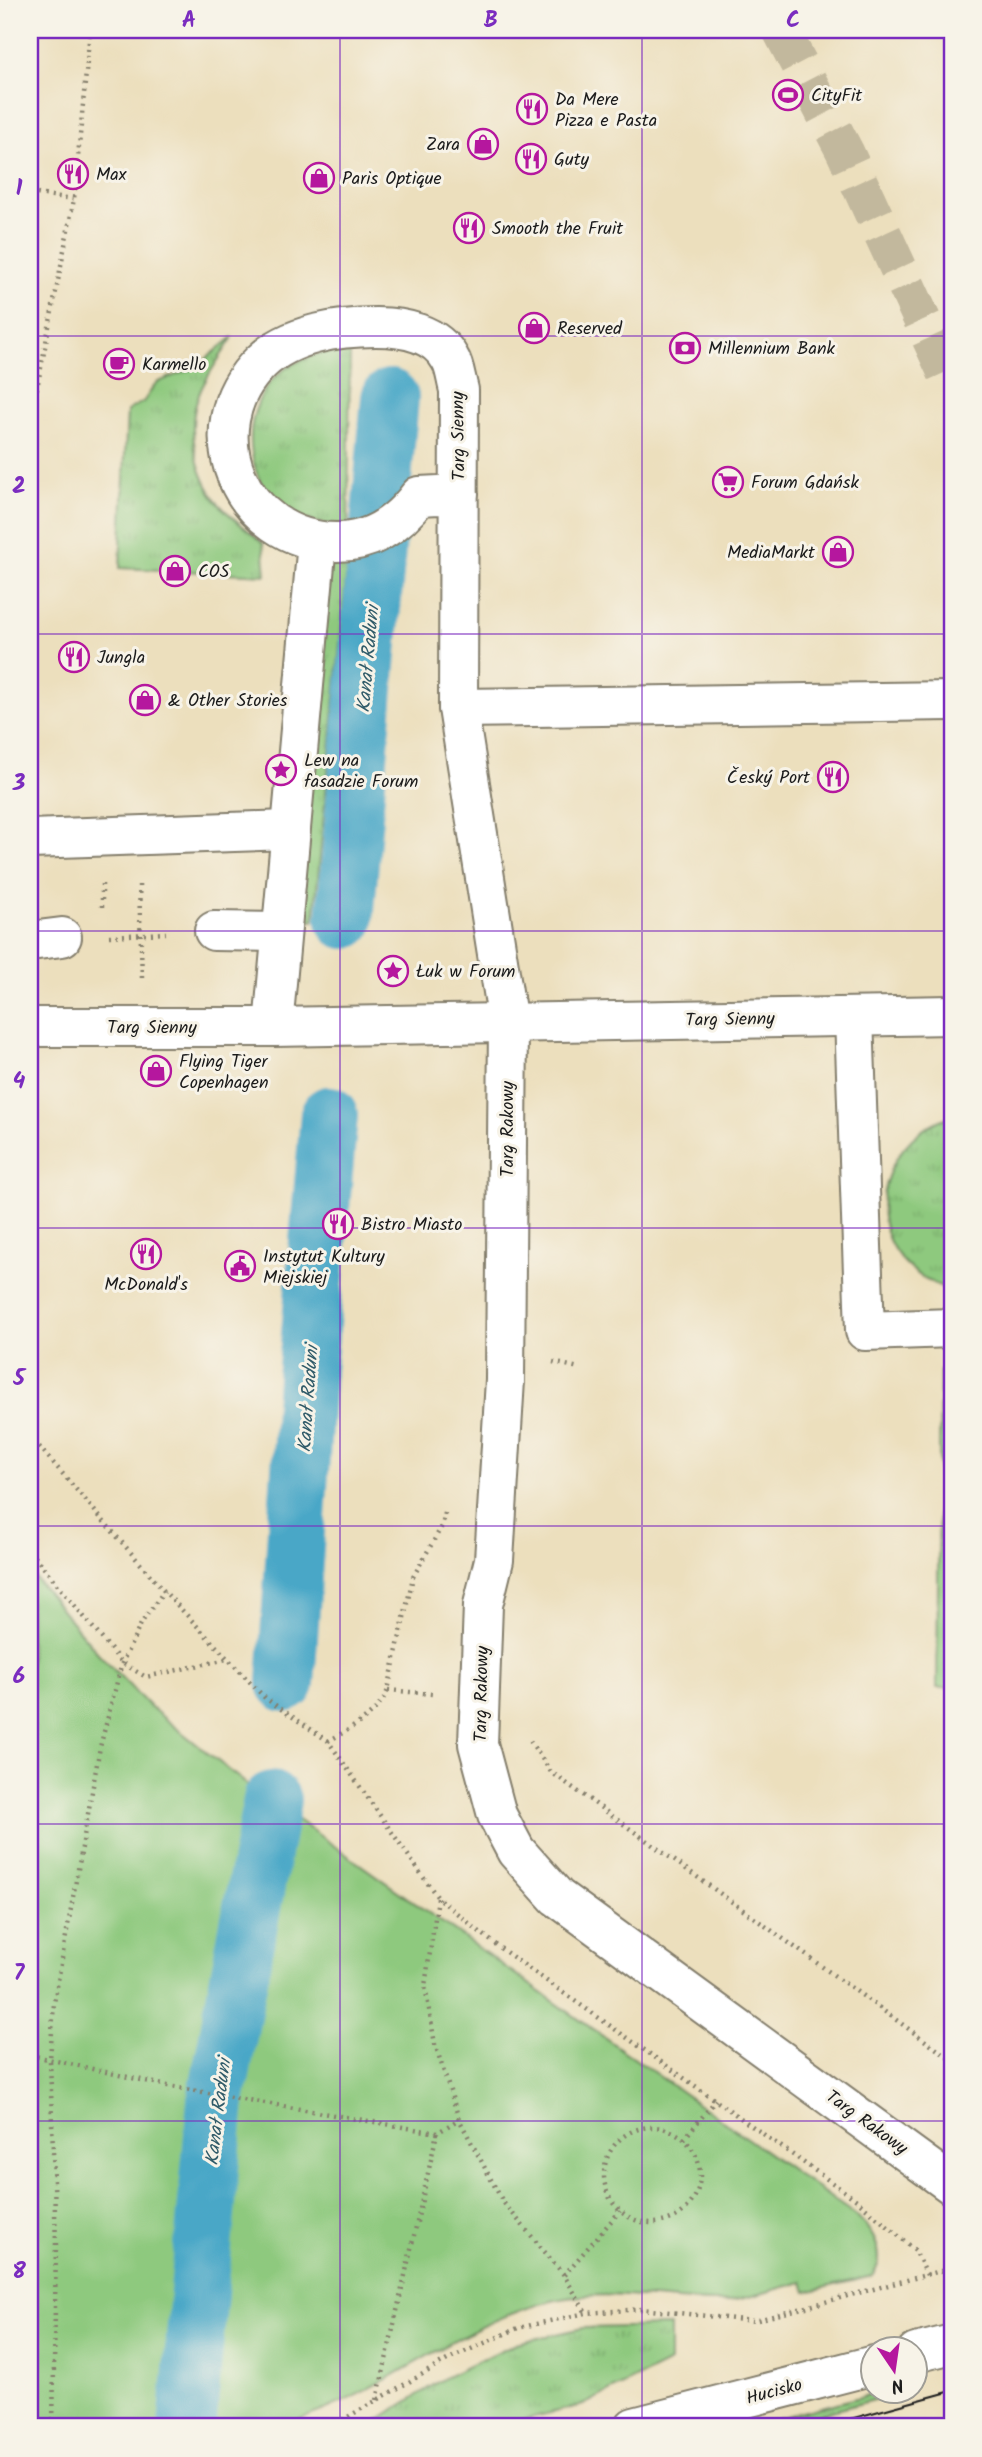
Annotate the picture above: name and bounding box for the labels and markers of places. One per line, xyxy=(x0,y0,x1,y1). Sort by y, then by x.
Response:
sports icon: CityFit xyxy=(771,78,805,112)
place label: CityFit xyxy=(811,82,863,111)
place label: Da Mere Pizza e Pasta xyxy=(555,86,657,136)
restaurant icon: Da Mere Pizza e Pasta xyxy=(515,92,549,126)
shop icon: Zara xyxy=(466,127,500,161)
place label: Zara xyxy=(426,131,460,160)
restaurant icon: Guty xyxy=(514,142,548,176)
place label: Guty xyxy=(554,146,590,175)
restaurant icon: Max xyxy=(56,157,90,191)
place label: Max xyxy=(96,161,127,190)
shop icon: Paris Optique xyxy=(302,161,336,195)
place label: Paris Optique xyxy=(342,165,442,194)
restaurant icon: Smooth the Fruit xyxy=(452,211,486,245)
place label: Smooth the Fruit xyxy=(492,215,624,244)
shop icon: Reserved xyxy=(517,311,551,345)
place label: Reserved xyxy=(557,315,623,344)
bank icon: Millennium Bank xyxy=(668,331,702,365)
place label: Millennium Bank xyxy=(708,335,836,364)
cafe icon: Karmello xyxy=(102,347,136,381)
place label: Karmello xyxy=(142,351,206,380)
supermarket icon: Forum Gdańsk xyxy=(711,465,745,499)
place label: Forum Gdańsk xyxy=(751,469,859,498)
shop icon: MediaMarkt xyxy=(821,535,855,569)
place label: MediaMarkt xyxy=(727,539,816,568)
shop icon: COS xyxy=(158,554,192,588)
place label: COS xyxy=(198,558,230,587)
restaurant icon: Jungla xyxy=(57,640,91,674)
place label: Jungla xyxy=(97,644,145,673)
shop icon: & Other Stories xyxy=(128,683,162,717)
place label: & Other Stories xyxy=(168,687,288,716)
place label: Lew na fasadzie Forum xyxy=(304,747,418,797)
place icon: Lew na fasadzie Forum xyxy=(264,753,298,787)
restaurant icon: Český Port xyxy=(816,760,850,794)
place label: Český Port xyxy=(727,764,811,793)
place icon: Łuk w Forum xyxy=(376,954,410,988)
place label: Łuk w Forum xyxy=(416,958,515,987)
place label: Flying Tiger Copenhagen xyxy=(179,1048,269,1098)
shop icon: Flying Tiger Copenhagen xyxy=(139,1054,173,1088)
restaurant icon: Bistro Miasto xyxy=(321,1207,355,1241)
place label: Bistro Miasto xyxy=(361,1211,462,1240)
restaurant icon: McDonald's xyxy=(129,1237,163,1271)
place label: Instytut Kultury Miejskiej xyxy=(263,1243,385,1293)
public building icon: Instytut Kultury Miejskiej xyxy=(223,1249,257,1283)
place label: McDonald's xyxy=(104,1271,188,1300)

